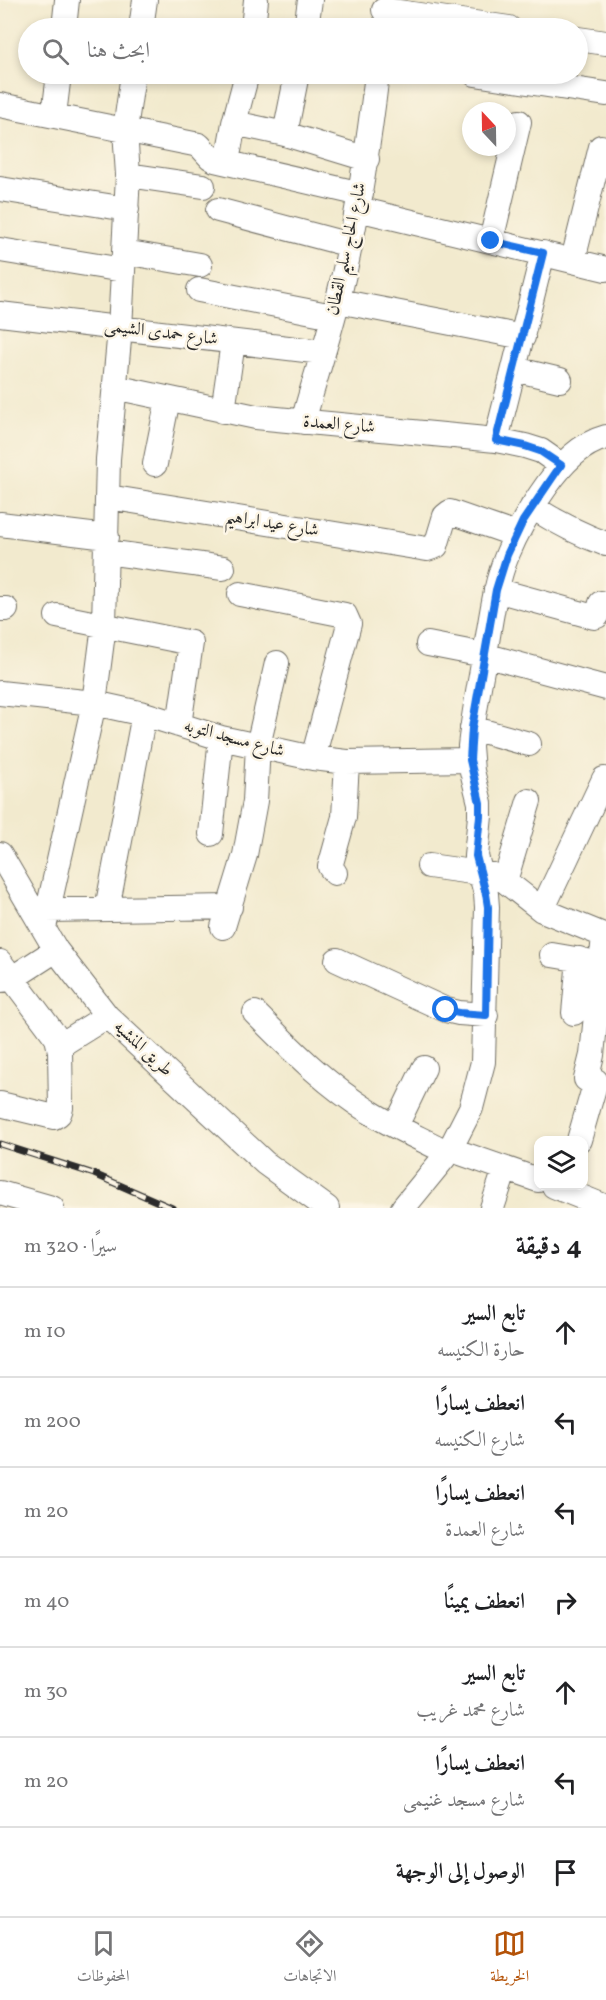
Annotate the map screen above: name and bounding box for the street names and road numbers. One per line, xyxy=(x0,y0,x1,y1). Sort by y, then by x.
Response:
street label: شارع الحاج سليم القطان xyxy=(321,180,377,319)
street label: شارع حمدى الشيمى xyxy=(103,314,219,353)
street label: شارع العمدة xyxy=(302,409,376,442)
street label: شارع عيد ابراهيم xyxy=(223,504,321,548)
street label: شارع مسجد التوبه xyxy=(181,714,287,765)
street label: طريق المنشيه xyxy=(108,1015,178,1083)

